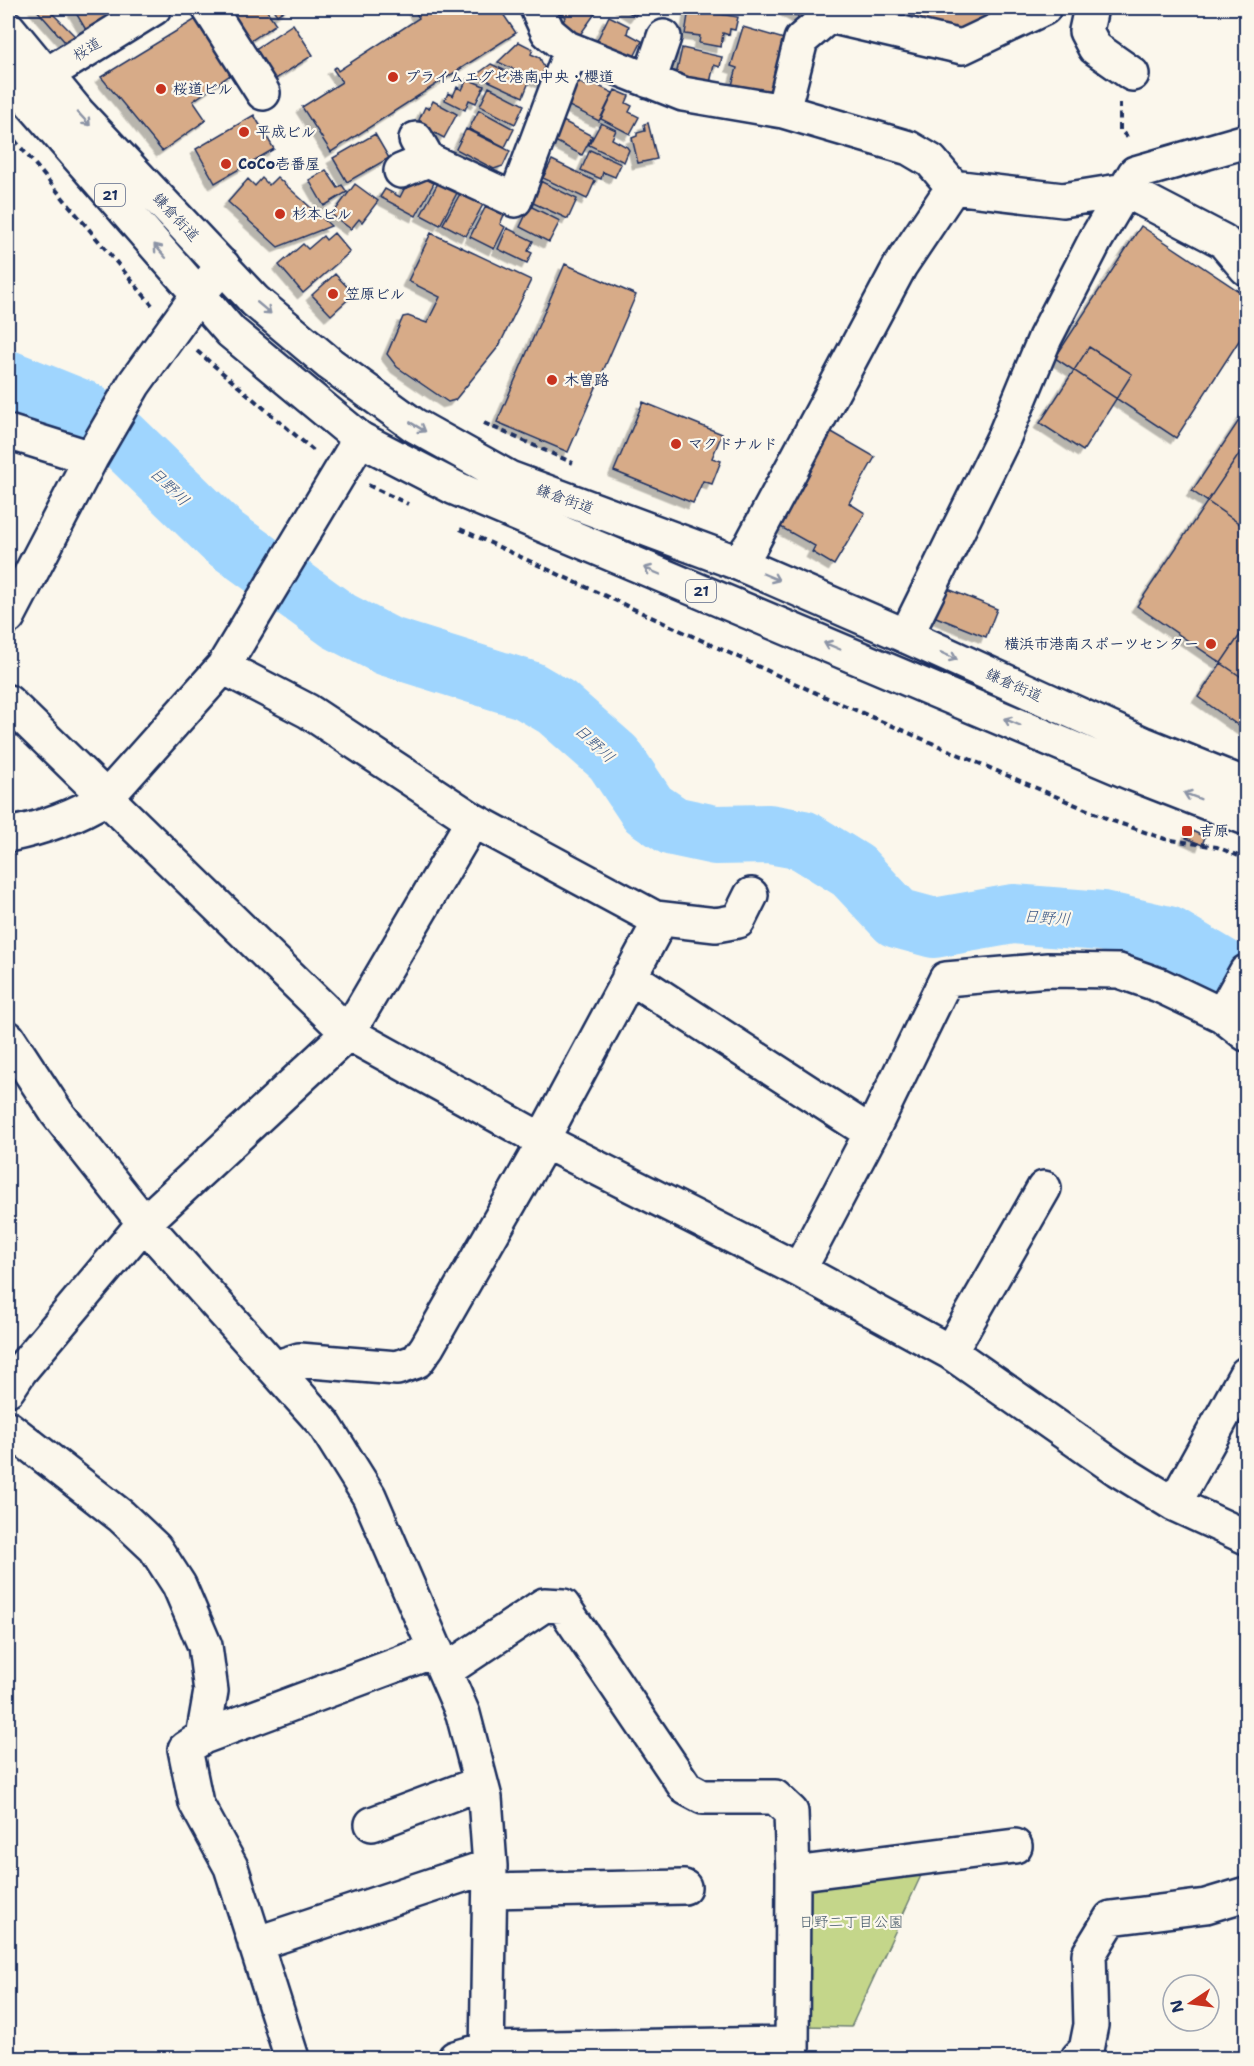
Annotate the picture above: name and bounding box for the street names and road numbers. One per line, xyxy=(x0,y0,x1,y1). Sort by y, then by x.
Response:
street label: 桜道 xyxy=(69,33,105,65)
road number: 21 xyxy=(95,184,125,206)
street label: 鎌倉街道 xyxy=(148,188,204,246)
street label: 鎌倉街道 xyxy=(533,479,597,519)
road number: 21 xyxy=(686,580,716,602)
street label: 鎌倉街道 xyxy=(983,664,1045,706)

